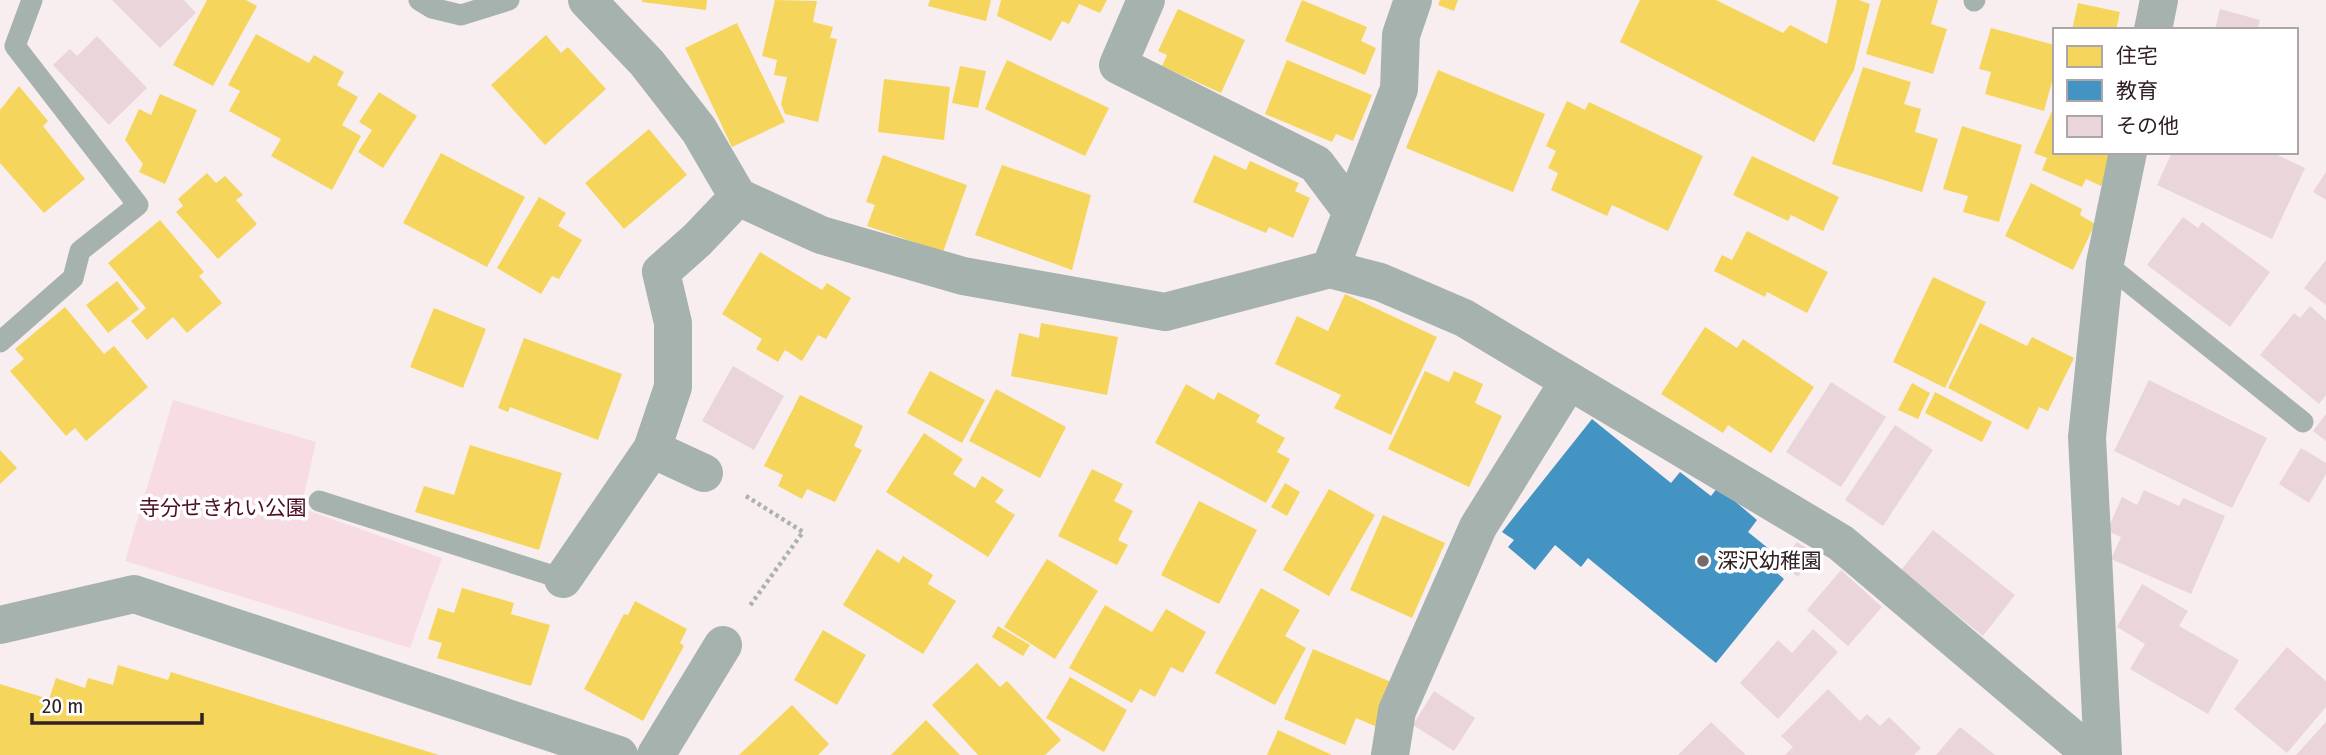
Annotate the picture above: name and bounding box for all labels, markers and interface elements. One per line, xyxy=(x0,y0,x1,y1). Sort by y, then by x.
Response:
legend xyxy=(2053,28,2298,154)
text: 住宅 xyxy=(2116,43,2158,69)
text: 教育 xyxy=(2116,78,2158,104)
text: その他 xyxy=(2116,113,2179,139)
park label: 寺分せきれい公園 xyxy=(139,495,307,521)
place label: 深沢幼稚園 xyxy=(1717,548,1822,574)
marker: 深沢幼稚園 xyxy=(1695,553,1711,569)
scale bar xyxy=(32,682,201,726)
text: 20 m xyxy=(42,693,83,719)

